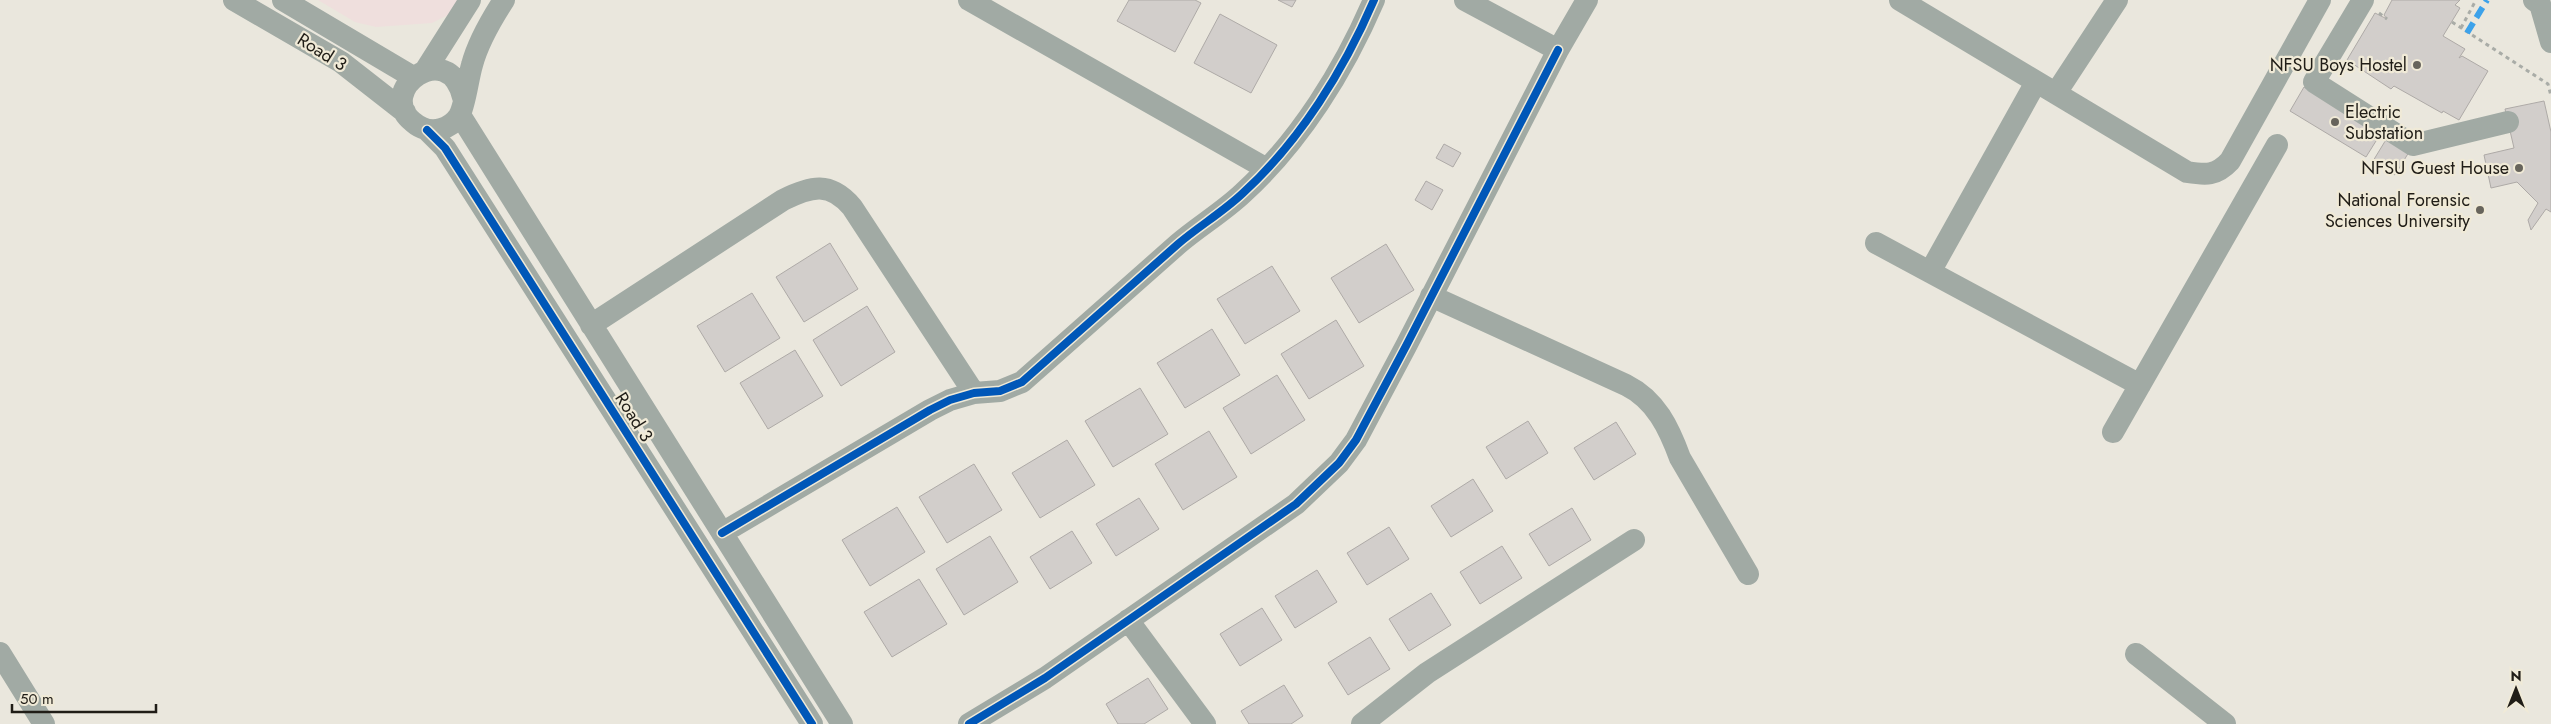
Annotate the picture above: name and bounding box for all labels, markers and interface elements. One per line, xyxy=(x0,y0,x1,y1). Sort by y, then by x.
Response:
street label: Road 3 xyxy=(292,27,352,77)
place label: NFSU Boys Hostel xyxy=(2270,52,2407,78)
marker: NFSU Boys Hostel xyxy=(2411,59,2423,71)
place label: Electric Substation xyxy=(2345,99,2423,146)
marker: Electric Substation xyxy=(2329,116,2341,128)
place label: NFSU Guest House xyxy=(2361,155,2509,181)
marker: NFSU Guest House xyxy=(2513,162,2525,174)
place label: National Forensic Sciences University xyxy=(2325,187,2470,234)
marker: National Forensic Sciences University xyxy=(2474,204,2486,216)
street label: Road 3 xyxy=(609,387,659,447)
north arrow xyxy=(2491,664,2541,714)
text: N xyxy=(2510,666,2522,686)
scale bar xyxy=(12,682,156,714)
text: 50 m xyxy=(20,688,54,710)

